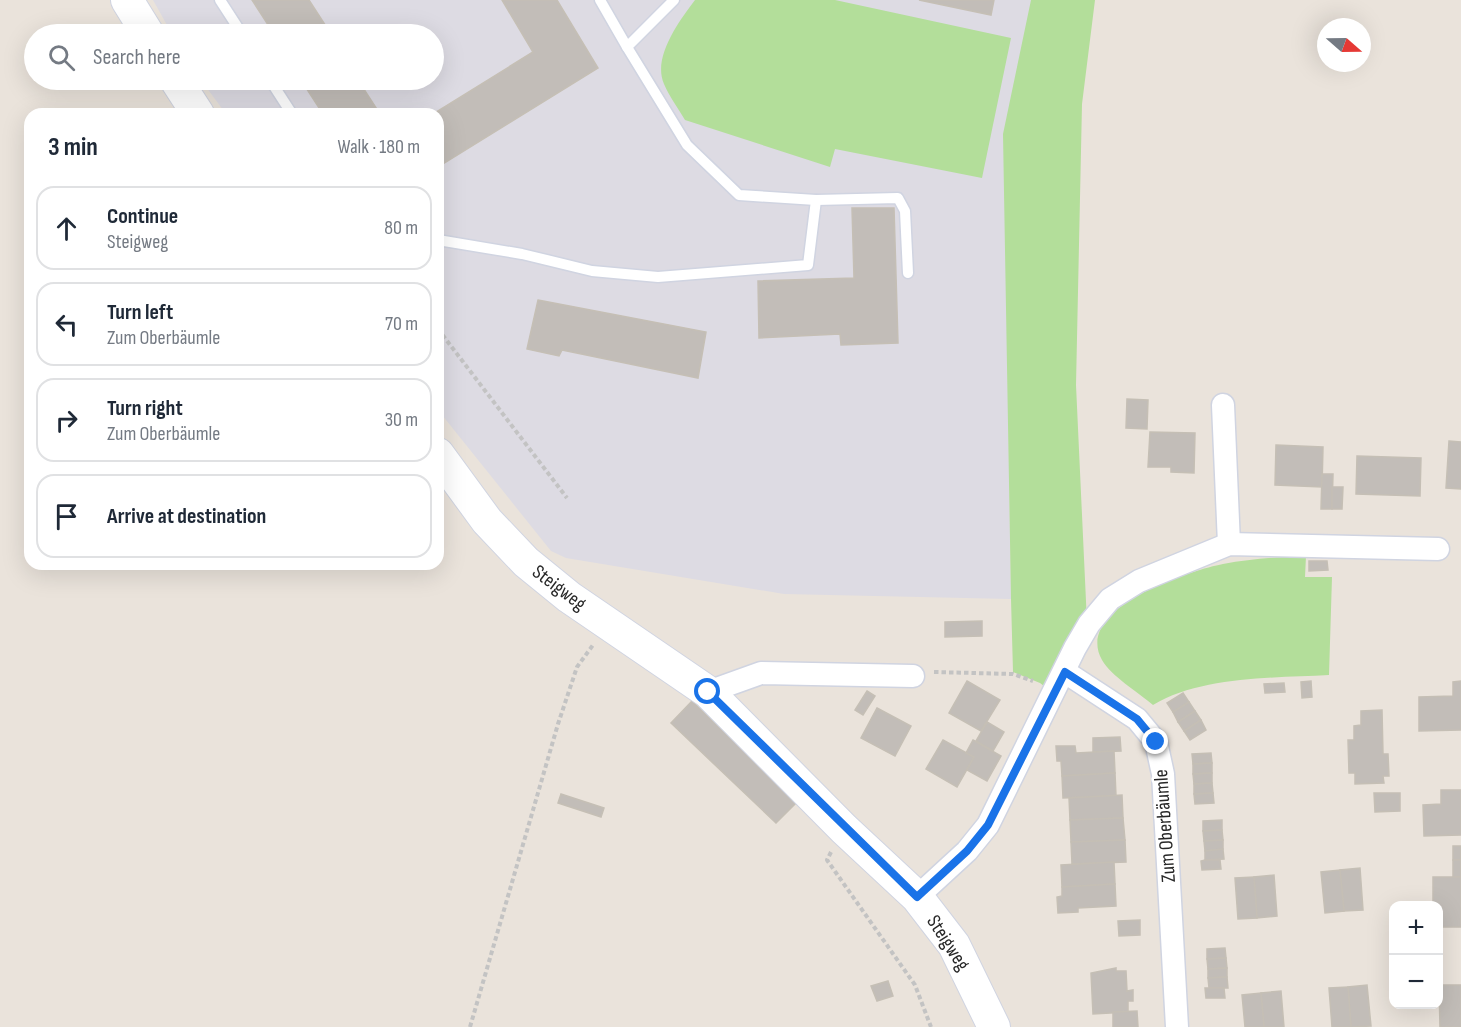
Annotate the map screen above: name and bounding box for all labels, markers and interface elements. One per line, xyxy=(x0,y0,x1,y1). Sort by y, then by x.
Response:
north arrow xyxy=(1317,18,1371,72)
search box xyxy=(24,24,444,90)
icon: search xyxy=(45,41,78,74)
text: Search here xyxy=(93,44,180,71)
text: 3 min xyxy=(48,132,98,163)
text: Walk · 180 m xyxy=(337,135,420,159)
text: Continue xyxy=(107,203,178,230)
icon: ahead xyxy=(50,212,83,245)
text: 80 m xyxy=(384,216,418,240)
text: Steigweg xyxy=(107,230,168,254)
text: Turn left xyxy=(107,299,173,326)
icon: left xyxy=(50,308,83,341)
text: 70 m xyxy=(385,312,418,336)
text: Zum Oberbäumle xyxy=(107,326,220,350)
text: Turn right xyxy=(107,395,183,422)
icon: right xyxy=(50,404,83,437)
text: 30 m xyxy=(385,408,418,432)
text: Zum Oberbäumle xyxy=(107,422,220,446)
icon: arrive xyxy=(50,500,83,533)
text: Arrive at destination xyxy=(107,503,266,530)
street label: Steigweg xyxy=(527,560,591,616)
route start xyxy=(694,678,720,704)
route end xyxy=(1142,728,1168,754)
street label: Zum Oberbäumle xyxy=(1149,769,1181,883)
map controls xyxy=(1389,901,1443,1009)
button: + xyxy=(1389,901,1443,955)
street label: Steigweg xyxy=(921,911,975,975)
button: − xyxy=(1389,955,1443,1009)

